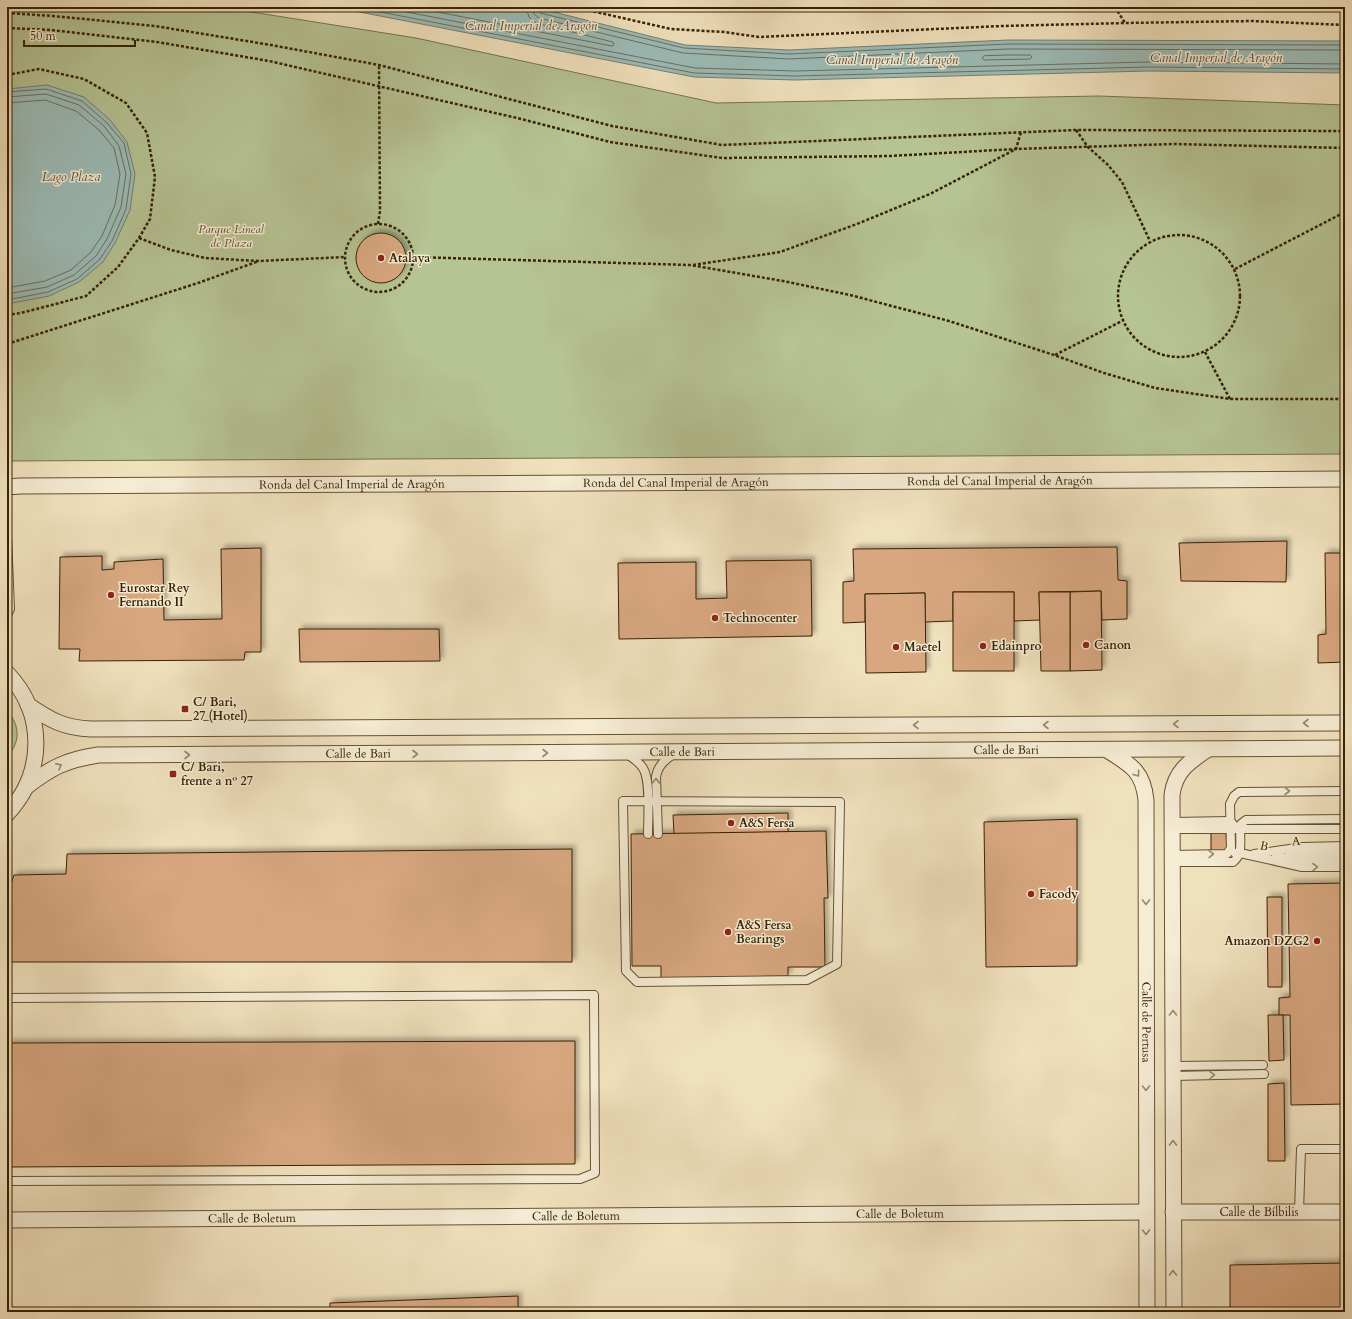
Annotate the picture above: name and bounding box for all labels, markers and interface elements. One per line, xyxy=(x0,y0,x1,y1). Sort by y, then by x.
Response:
water label: Canal Imperial de Aragón xyxy=(465,17,598,35)
scale bar xyxy=(24,22,135,48)
text: 50 m xyxy=(30,28,57,44)
water label: Canal Imperial de Aragón xyxy=(1150,49,1283,67)
water label: Canal Imperial de Aragón xyxy=(826,51,959,69)
water label: Lago Plaza xyxy=(42,168,101,186)
park label: Parque Lineal de Plaza xyxy=(198,221,265,251)
place label: Atalaya xyxy=(389,250,430,266)
marker: Atalaya xyxy=(376,253,386,263)
street label: Ronda del Canal Imperial de Aragón xyxy=(907,472,1093,489)
street label: Ronda del Canal Imperial de Aragón xyxy=(583,474,769,491)
street label: Ronda del Canal Imperial de Aragón xyxy=(259,476,445,493)
place label: Eurostar Rey Fernando II xyxy=(119,580,190,610)
marker: Eurostar Rey Fernando II xyxy=(106,590,116,600)
place label: Technocenter xyxy=(723,610,797,626)
marker: Technocenter xyxy=(710,613,720,623)
place label: Canon xyxy=(1094,637,1131,653)
place label: Edainpro xyxy=(991,638,1042,654)
place label: Maetel xyxy=(904,639,942,655)
marker: Canon xyxy=(1081,640,1091,650)
marker: Edainpro xyxy=(978,641,988,651)
marker: Maetel xyxy=(891,642,901,652)
place label: C/ Bari, 27 (Hotel) xyxy=(193,694,248,724)
marker: C/ Bari, 27 (Hotel) xyxy=(180,704,190,714)
one-way arrow xyxy=(1303,719,1309,727)
one-way arrow xyxy=(1173,720,1179,728)
one-way arrow xyxy=(913,721,919,729)
one-way arrow xyxy=(1043,721,1049,729)
street label: Calle de Bari xyxy=(973,742,1039,758)
street label: Calle de Bari xyxy=(649,744,715,760)
street label: Calle de Bari xyxy=(325,745,391,762)
one-way arrow xyxy=(542,749,548,757)
one-way arrow xyxy=(412,750,418,758)
one-way arrow xyxy=(184,751,190,759)
place label: C/ Bari, frente a nº 27 xyxy=(181,759,253,789)
one-way arrow xyxy=(55,763,62,771)
marker: C/ Bari, frente a nº 27 xyxy=(168,769,178,779)
one-way arrow xyxy=(1132,770,1140,777)
one-way arrow xyxy=(652,778,661,784)
one-way arrow xyxy=(1284,787,1290,795)
place label: A&S Fersa xyxy=(739,815,794,831)
marker: A&S Fersa xyxy=(726,818,736,828)
street label: A xyxy=(1291,833,1301,849)
street label: B xyxy=(1258,837,1270,855)
one-way arrow xyxy=(1208,850,1214,858)
one-way arrow xyxy=(1312,863,1318,871)
place label: Facody xyxy=(1039,886,1078,902)
marker: Facody xyxy=(1026,889,1036,899)
one-way arrow xyxy=(1142,899,1150,905)
place label: A&S Fersa Bearings xyxy=(736,917,791,947)
marker: A&S Fersa Bearings xyxy=(723,927,733,937)
place label: Amazon DZG2 xyxy=(1225,933,1309,949)
marker: Amazon DZG2 xyxy=(1312,936,1322,946)
street label: Calle de Pertusa xyxy=(1138,982,1155,1063)
one-way arrow xyxy=(1169,1010,1177,1016)
one-way arrow xyxy=(1209,1071,1215,1079)
one-way arrow xyxy=(1142,1085,1150,1091)
one-way arrow xyxy=(1169,1140,1177,1146)
street label: Calle de Bílbilis xyxy=(1219,1204,1299,1220)
street label: Calle de Boletum xyxy=(856,1205,945,1222)
street label: Calle de Boletum xyxy=(532,1208,621,1224)
street label: Calle de Boletum xyxy=(208,1210,297,1227)
one-way arrow xyxy=(1142,1229,1150,1235)
one-way arrow xyxy=(1169,1270,1177,1276)

